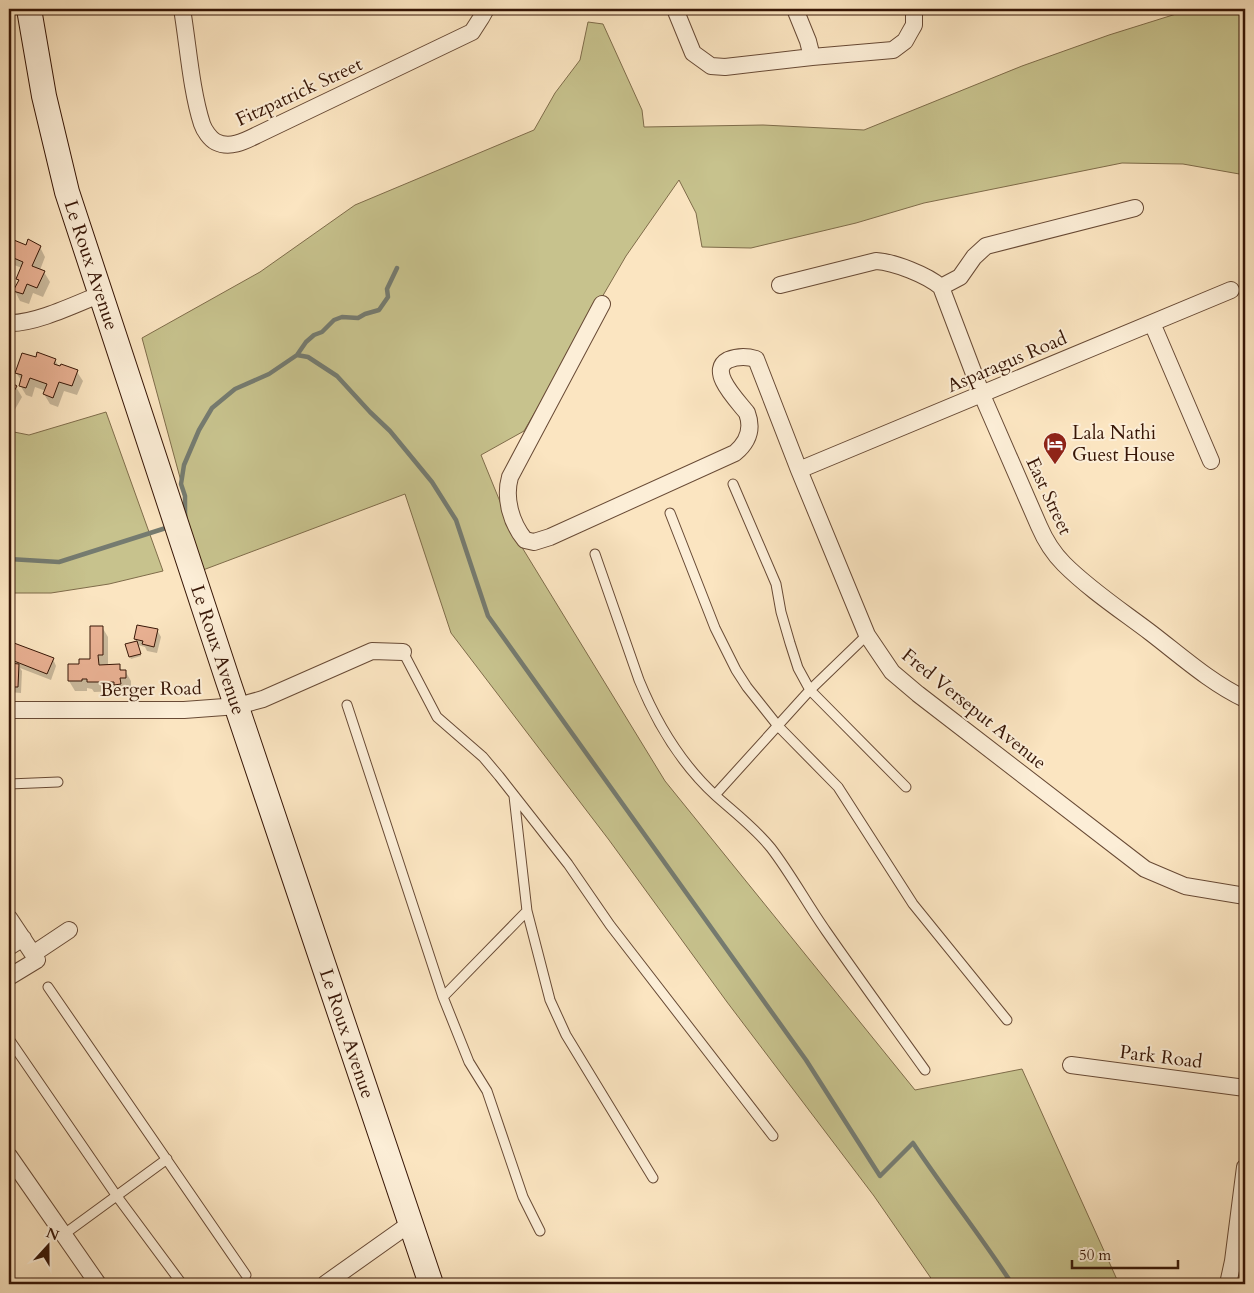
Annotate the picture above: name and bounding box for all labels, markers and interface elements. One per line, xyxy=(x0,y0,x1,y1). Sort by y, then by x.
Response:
street label: Fitzpatrick Street xyxy=(231,51,367,133)
street label: Le Roux Avenue xyxy=(58,197,125,333)
street label: Asparagus Road xyxy=(943,325,1071,399)
place label: Lala Nathi Guest House xyxy=(1072,420,1175,468)
hotel icon: Lala Nathi Guest House xyxy=(1042,431,1068,465)
street label: East Street xyxy=(1020,453,1078,539)
street label: Le Roux Avenue xyxy=(184,581,251,718)
street label: Fred Verseput Avenue xyxy=(896,642,1052,776)
street label: Berger Road xyxy=(100,675,202,703)
street label: Le Roux Avenue xyxy=(313,965,381,1102)
street label: Park Road xyxy=(1118,1039,1204,1075)
north arrow xyxy=(22,1220,72,1270)
text: N xyxy=(43,1223,62,1245)
scale bar xyxy=(1072,1238,1178,1270)
text: 50 m xyxy=(1079,1245,1111,1265)

